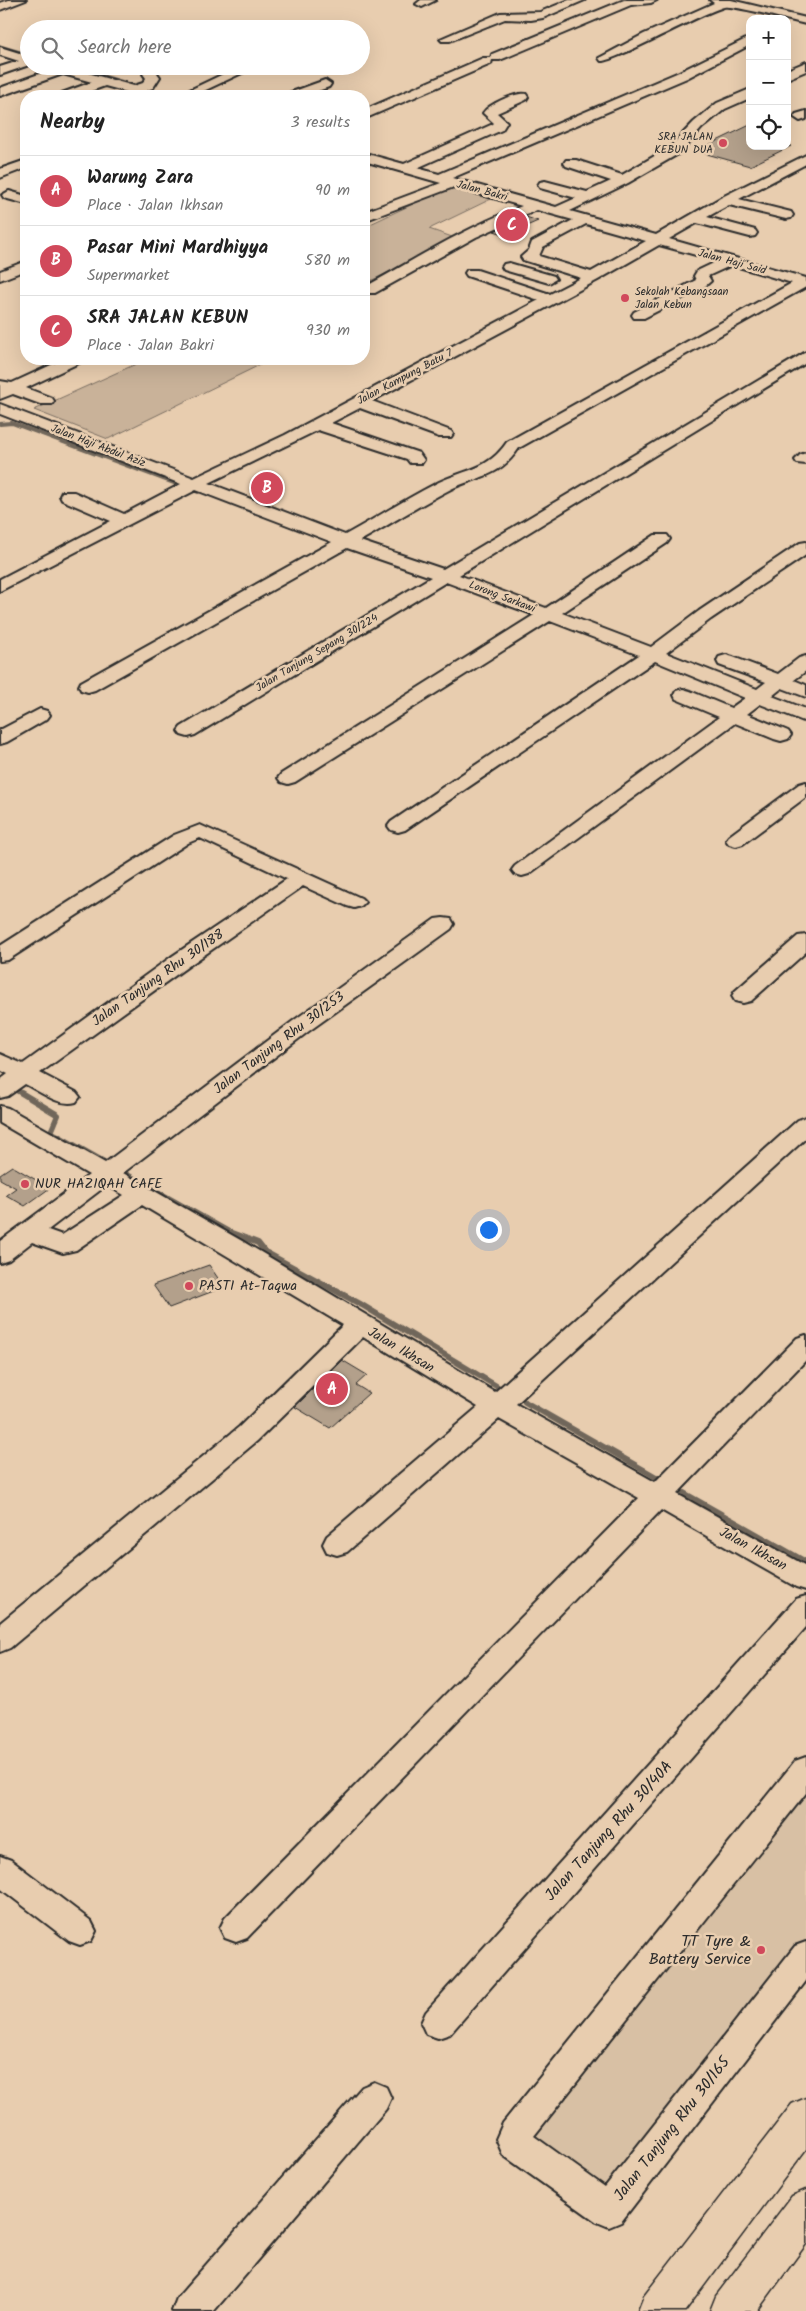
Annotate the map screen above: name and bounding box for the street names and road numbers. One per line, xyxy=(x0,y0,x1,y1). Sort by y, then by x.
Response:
street label: Jalan Bakri xyxy=(455,176,510,207)
street label: Jalan Haji Said xyxy=(696,244,769,280)
street label: Jalan Kampung Batu 7 xyxy=(354,344,457,410)
street label: Jalan Haji Abdul Aziz xyxy=(48,420,148,472)
street label: Lorong Sarkawi xyxy=(466,576,538,618)
street label: Jalan Tanjung Sepang 30/224 xyxy=(252,609,382,697)
street label: Jalan Tanjung Rhu 30/188 xyxy=(87,924,229,1032)
street label: Jalan Tanjung Rhu 30/253 xyxy=(209,986,349,1100)
street label: Jalan Ikhsan xyxy=(363,1321,439,1379)
street label: Jalan Ikhsan xyxy=(715,1521,791,1577)
street label: Jalan Tanjung Rhu 30/40A xyxy=(539,1755,679,1907)
street label: Jalan Tanjung Rhu 30/165 xyxy=(607,2050,737,2207)

